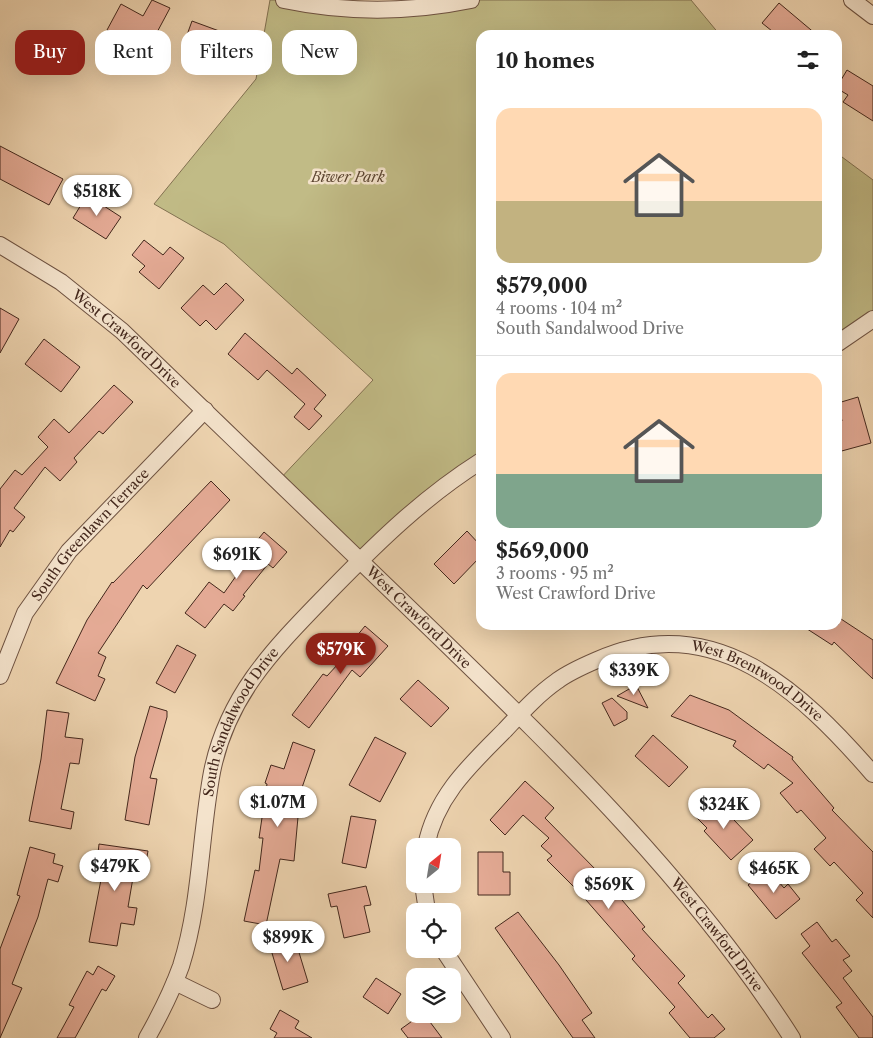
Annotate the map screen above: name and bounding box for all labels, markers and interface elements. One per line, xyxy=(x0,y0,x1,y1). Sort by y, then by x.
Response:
chip: Buy xyxy=(15,30,85,75)
chip: Rent xyxy=(95,30,171,75)
chip: Filters xyxy=(181,30,272,75)
chip: New xyxy=(282,30,357,75)
icon: filters xyxy=(794,46,822,74)
text: 10 homes xyxy=(496,48,595,73)
icon: home xyxy=(614,140,704,230)
park label: Biwer Park xyxy=(310,168,385,186)
pin: $518K xyxy=(62,174,132,217)
text: $518K xyxy=(73,181,121,201)
text: $579,000 xyxy=(496,273,588,298)
street label: West Crawford Drive xyxy=(68,285,185,392)
text: 4 rooms · 104 m² xyxy=(496,298,622,318)
text: South Sandalwood Drive xyxy=(496,318,684,338)
icon: home xyxy=(614,406,704,496)
street label: South Greenlawn Terrace xyxy=(27,464,153,604)
pin: $691K xyxy=(202,538,272,580)
text: $569,000 xyxy=(496,538,589,563)
text: $691K xyxy=(213,544,261,564)
street label: West Crawford Drive xyxy=(362,562,475,673)
text: 3 rooms · 95 m² xyxy=(496,563,614,583)
text: West Crawford Drive xyxy=(496,583,656,603)
pin: $579K xyxy=(306,632,376,675)
street label: West Brentwood Drive xyxy=(689,636,827,725)
text: $579K xyxy=(317,639,365,659)
street label: South Sandalwood Drive xyxy=(199,643,283,798)
pin: $339K xyxy=(599,654,669,696)
text: $339K xyxy=(609,660,659,680)
pin: $1.07M xyxy=(237,786,319,828)
pin: $324K xyxy=(689,788,759,830)
text: $1.07M xyxy=(250,792,306,812)
text: $324K xyxy=(699,794,749,814)
north arrow xyxy=(406,838,461,892)
map controls xyxy=(406,838,461,1023)
pin: $479K xyxy=(80,850,150,892)
pin: $465K xyxy=(739,852,809,894)
text: $479K xyxy=(90,856,140,876)
text: $465K xyxy=(749,858,799,878)
pin: $569K xyxy=(574,868,644,910)
street label: West Crawford Drive xyxy=(666,873,767,995)
text: $569K xyxy=(584,874,634,894)
button: locate xyxy=(406,903,461,958)
pin: $899K xyxy=(253,920,323,963)
text: $899K xyxy=(263,927,313,947)
button: layers xyxy=(406,968,461,1023)

